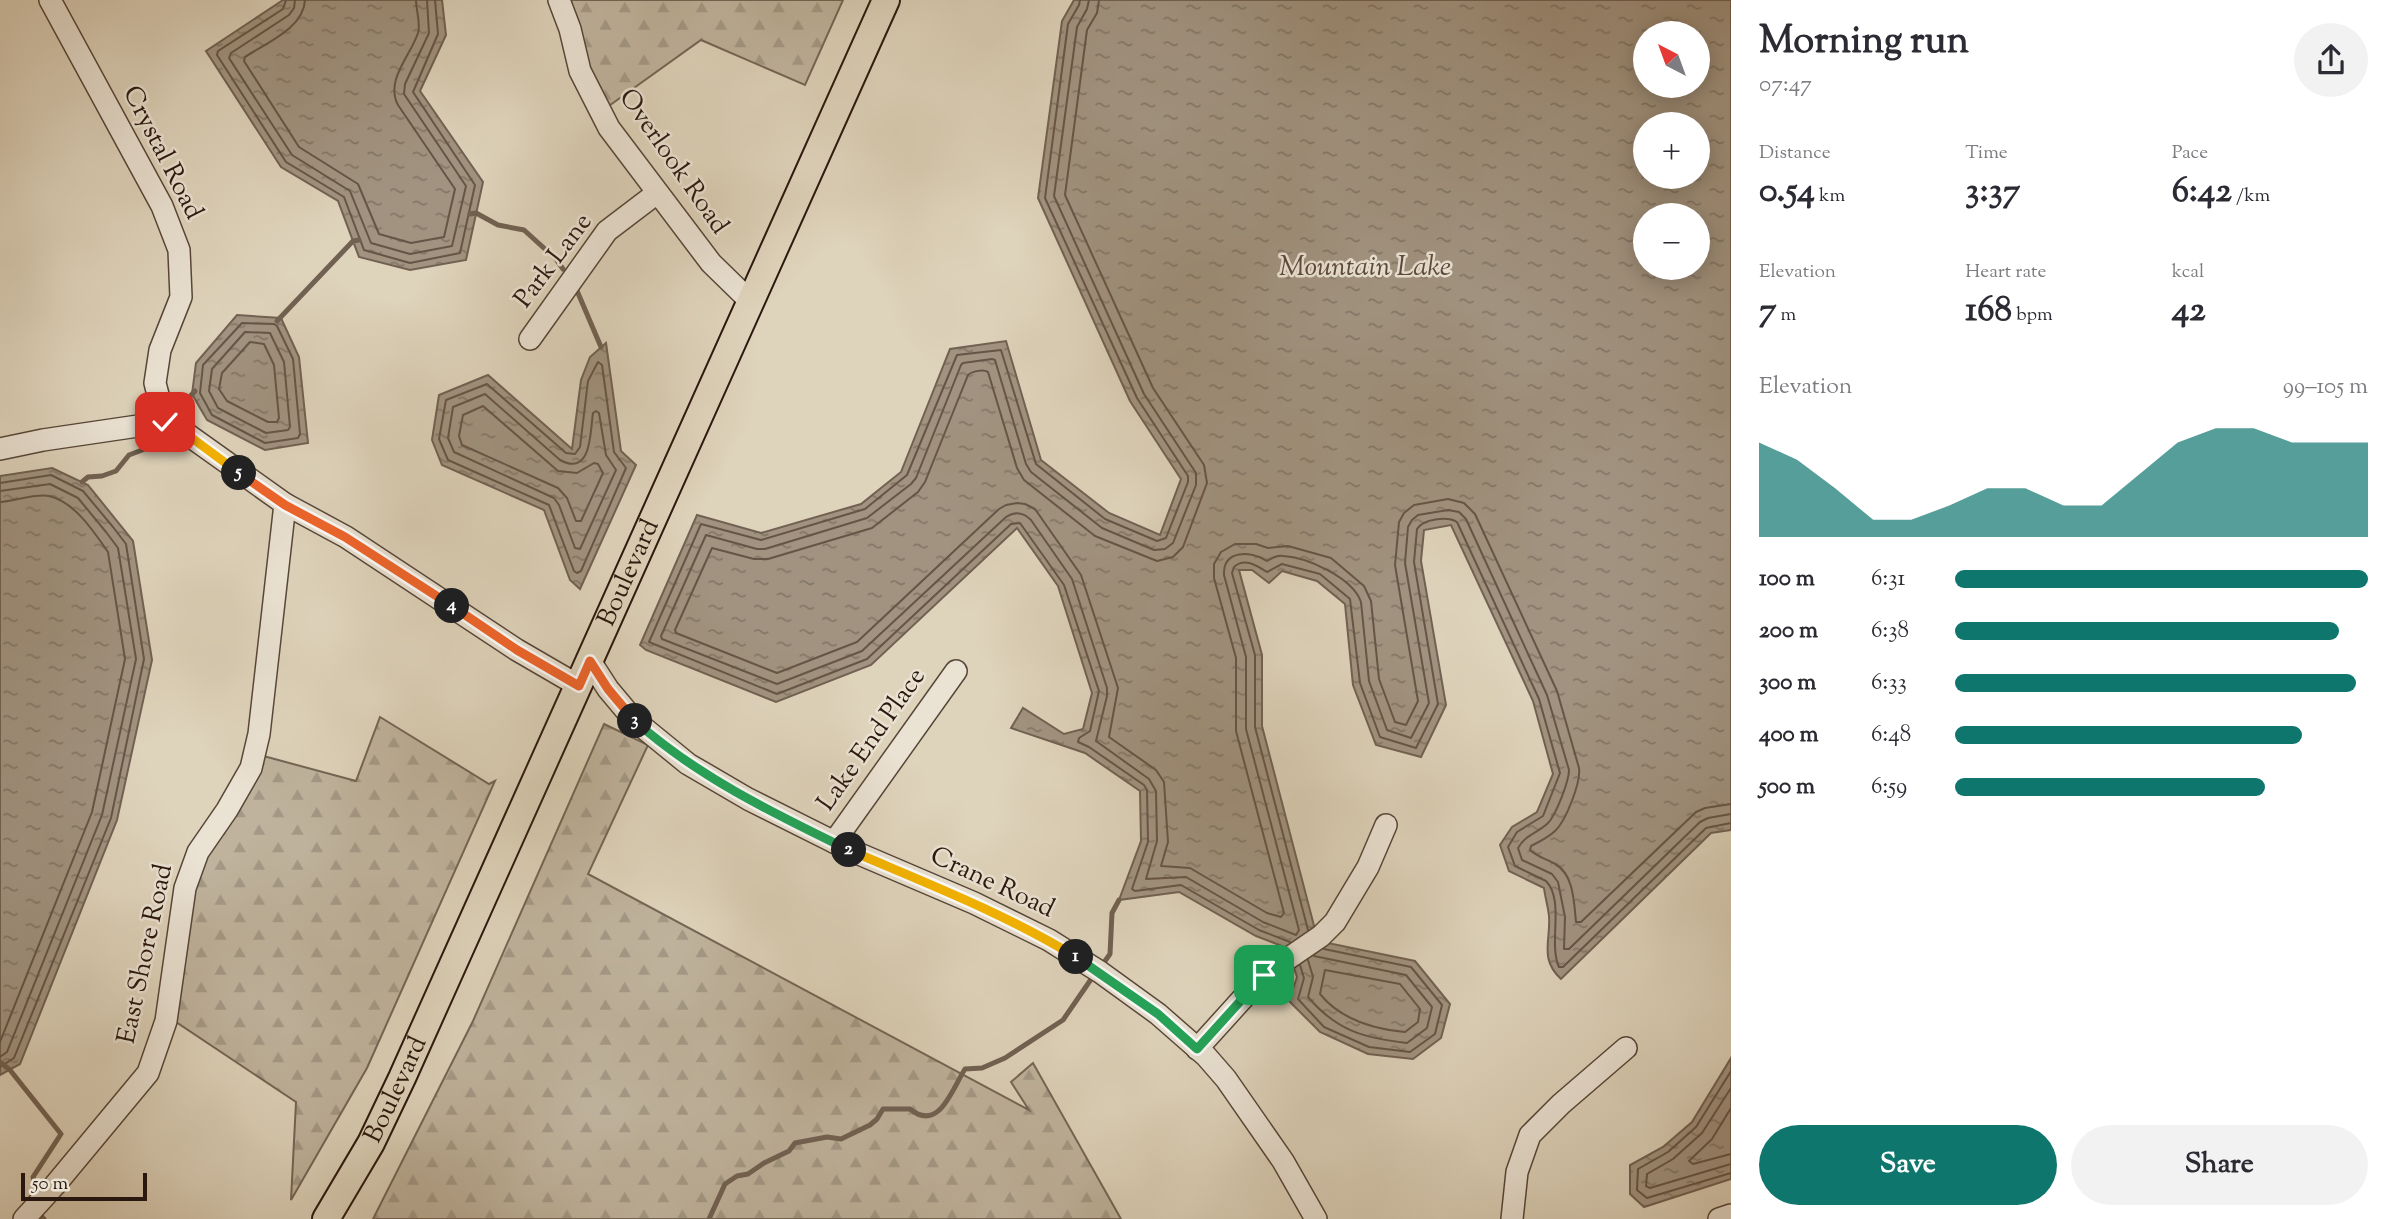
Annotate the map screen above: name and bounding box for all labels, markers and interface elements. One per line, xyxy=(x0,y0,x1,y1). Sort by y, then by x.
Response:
text: Morning run xyxy=(1759,16,1969,70)
north arrow xyxy=(1633,21,1710,98)
map controls xyxy=(1633,21,1710,280)
button: share xyxy=(2294,23,2368,97)
text: 07:47 xyxy=(1759,69,1812,102)
street label: Crystal Road xyxy=(112,80,212,227)
street label: Overlook Road xyxy=(609,82,737,243)
button: + xyxy=(1633,112,1710,189)
text: Distance xyxy=(1759,140,1831,167)
text: Time xyxy=(1965,140,2008,167)
text: Pace xyxy=(2172,140,2208,167)
text: 0.54 xyxy=(1759,167,1815,218)
text: 3:37 xyxy=(1965,167,2020,218)
text: 6:42 xyxy=(2172,167,2232,218)
text: km xyxy=(1815,183,1845,210)
text: /km xyxy=(2232,183,2270,210)
button: − xyxy=(1633,203,1710,280)
street label: Park Lane xyxy=(506,206,602,316)
water label: Mountain Lake xyxy=(1279,248,1451,288)
text: Elevation xyxy=(1759,259,1836,286)
text: Heart rate xyxy=(1965,259,2046,286)
text: kcal xyxy=(2172,259,2204,286)
text: 7 xyxy=(1759,286,1777,337)
text: 168 xyxy=(1965,286,2012,337)
text: 42 xyxy=(2172,286,2206,337)
text: m xyxy=(1777,302,1796,329)
text: bpm xyxy=(2012,302,2053,329)
text: Elevation xyxy=(1759,371,1852,404)
text: 99–105 m xyxy=(2283,371,2368,404)
pin xyxy=(135,392,195,452)
icon: check xyxy=(146,403,184,441)
pin: 5 xyxy=(222,456,256,490)
text: 5 xyxy=(235,459,242,486)
street label: Boulevard xyxy=(589,513,669,633)
text: 100 m xyxy=(1759,563,1815,596)
text: 6:31 xyxy=(1871,563,1905,596)
pin: 4 xyxy=(434,588,470,624)
text: 4 xyxy=(447,592,456,619)
text: 200 m xyxy=(1759,615,1818,648)
text: 6:38 xyxy=(1871,615,1909,648)
street label: Lake End Place xyxy=(809,661,935,819)
text: 300 m xyxy=(1759,667,1816,700)
text: 6:33 xyxy=(1871,667,1907,700)
pin: 3 xyxy=(618,704,652,738)
text: 3 xyxy=(631,707,638,734)
text: 400 m xyxy=(1759,719,1819,752)
text: 6:48 xyxy=(1871,719,1911,752)
text: 500 m xyxy=(1759,771,1815,804)
text: 6:59 xyxy=(1871,771,1907,804)
pin: 2 xyxy=(832,832,866,868)
text: 2 xyxy=(844,836,853,863)
street label: Crane Road xyxy=(924,838,1061,928)
street label: East Shore Road xyxy=(109,860,183,1047)
pin: 1 xyxy=(1058,940,1094,974)
text: 1 xyxy=(1072,943,1079,970)
pin xyxy=(1234,945,1294,1005)
icon: arrive xyxy=(1245,956,1283,994)
street label: Boulevard xyxy=(355,1030,437,1149)
button: Save xyxy=(1759,1125,2057,1205)
button: Share xyxy=(2071,1125,2368,1205)
scale bar xyxy=(21,1170,147,1202)
text: 50 m xyxy=(32,1171,68,1198)

